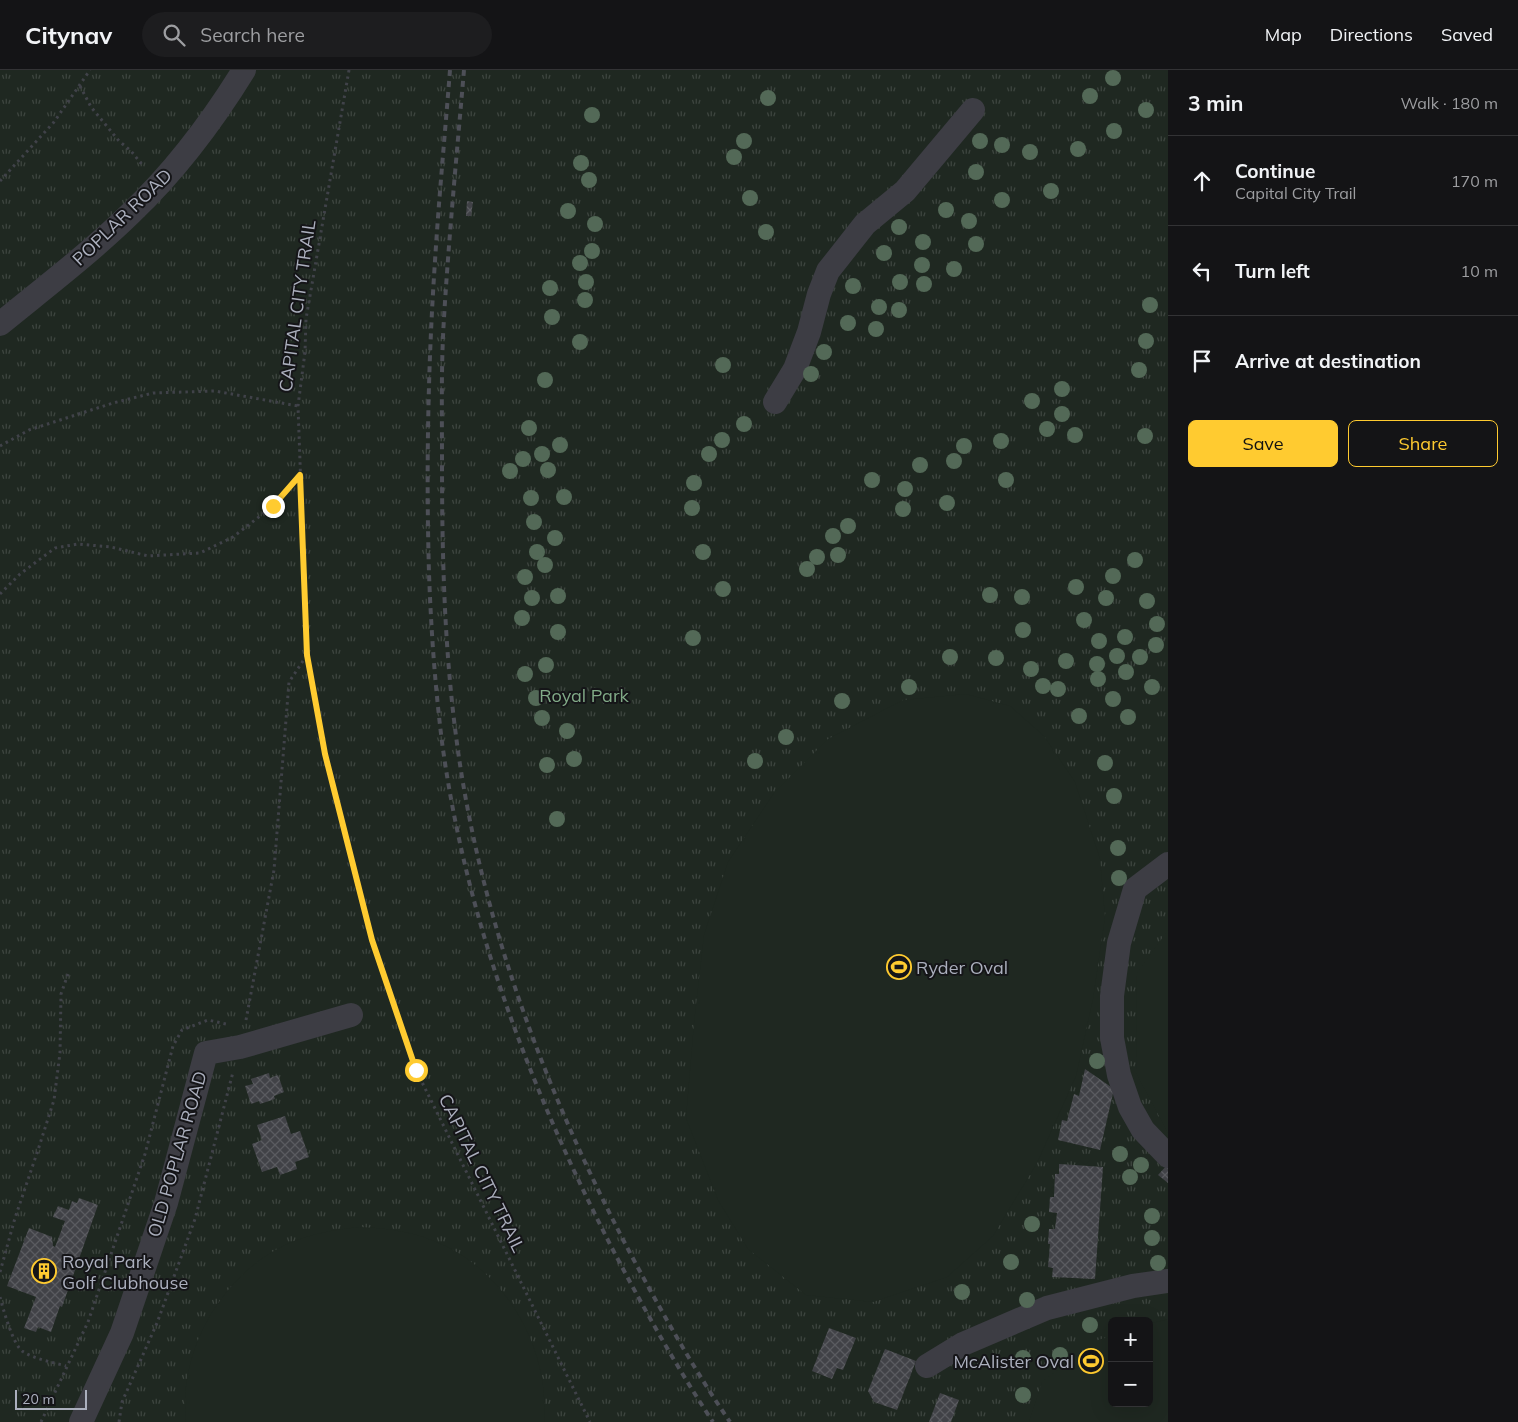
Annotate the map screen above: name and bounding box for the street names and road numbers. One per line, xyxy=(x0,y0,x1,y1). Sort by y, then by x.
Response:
street label: POPLAR ROAD xyxy=(67,164,177,270)
street label: CAPITAL CITY TRAIL xyxy=(274,218,320,393)
street label: OLD POPLAR ROAD xyxy=(142,1068,212,1240)
street label: CAPITAL CITY TRAIL xyxy=(434,1090,530,1256)

